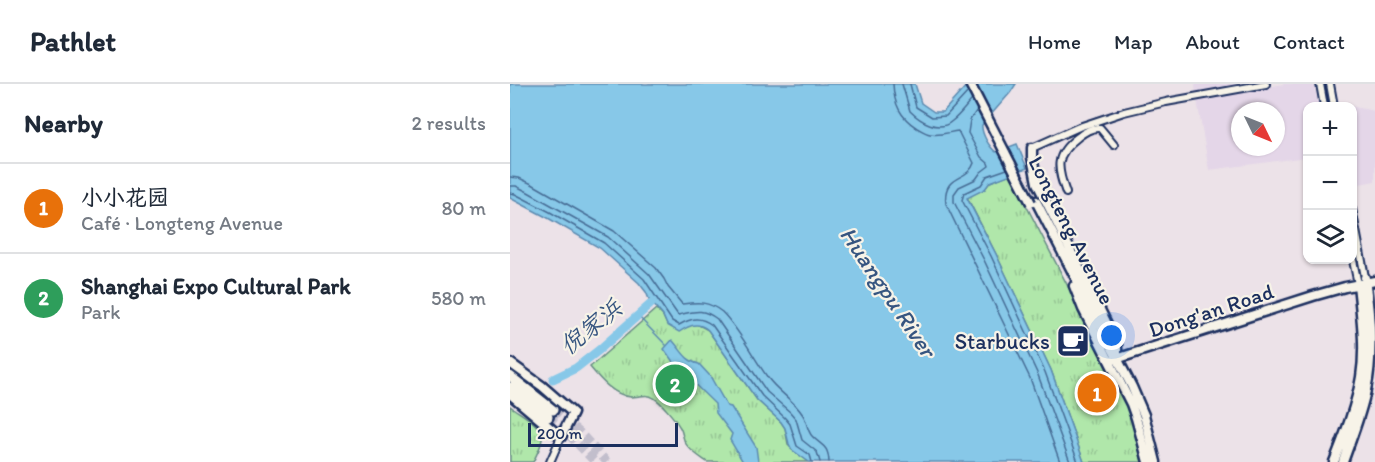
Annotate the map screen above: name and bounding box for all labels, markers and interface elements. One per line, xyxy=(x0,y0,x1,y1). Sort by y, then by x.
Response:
text: Pathlet xyxy=(30,24,116,58)
text: Home xyxy=(1028,29,1081,54)
text: Map xyxy=(1114,29,1153,54)
text: About xyxy=(1186,29,1240,54)
text: Contact xyxy=(1273,29,1345,54)
north arrow xyxy=(1231,102,1285,156)
map controls xyxy=(1303,102,1357,264)
button: + xyxy=(1303,102,1357,156)
text: Nearby xyxy=(24,107,103,139)
text: 2 results xyxy=(412,111,486,135)
street label: Longteng Avenue xyxy=(1022,151,1121,309)
button: − xyxy=(1303,156,1357,210)
text: 小小花园 xyxy=(81,184,169,211)
text: 1 xyxy=(39,196,48,220)
text: 80 m xyxy=(441,196,486,220)
button: layers xyxy=(1303,210,1357,264)
text: Café · Longteng Avenue xyxy=(81,211,283,235)
water label: Huangpu River xyxy=(834,221,944,365)
text: Shanghai Expo Cultural Park xyxy=(81,273,351,300)
street label: Dong'an Road xyxy=(1145,278,1277,343)
text: 2 xyxy=(38,286,49,310)
text: 580 m xyxy=(431,286,486,310)
water label: 倪家浜 xyxy=(554,292,629,361)
text: Park xyxy=(81,300,120,324)
your location xyxy=(1097,321,1126,350)
cafe icon: Starbucks xyxy=(1055,323,1091,359)
place label: Starbucks xyxy=(955,328,1050,355)
pin: 2 xyxy=(656,362,694,406)
pin: 1 xyxy=(1078,370,1116,416)
scale bar xyxy=(528,420,678,448)
text: 200 m xyxy=(537,424,582,443)

